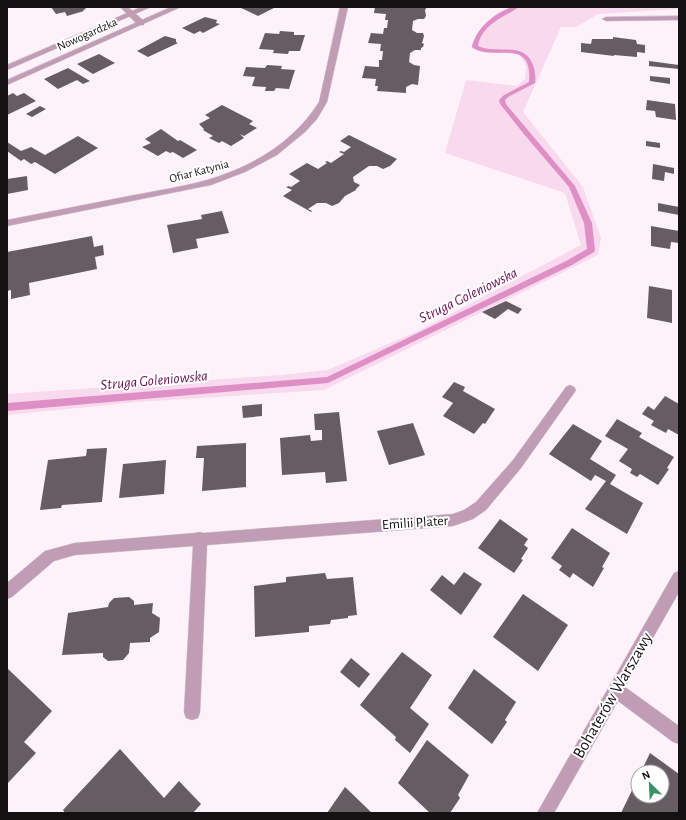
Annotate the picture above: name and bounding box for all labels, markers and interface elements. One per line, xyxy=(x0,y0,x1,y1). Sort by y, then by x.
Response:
street label: Nowogardzka xyxy=(55,15,119,53)
street label: Ofiar Katynia xyxy=(168,157,231,186)
water label: Struga Goleniowska xyxy=(417,265,520,326)
water label: Struga Goleniowska xyxy=(100,368,208,393)
street label: Emilii Plater xyxy=(382,514,449,532)
street label: Bohaterów Warszawy xyxy=(570,629,657,761)
north arrow xyxy=(630,764,670,804)
text: N xyxy=(640,769,652,782)

